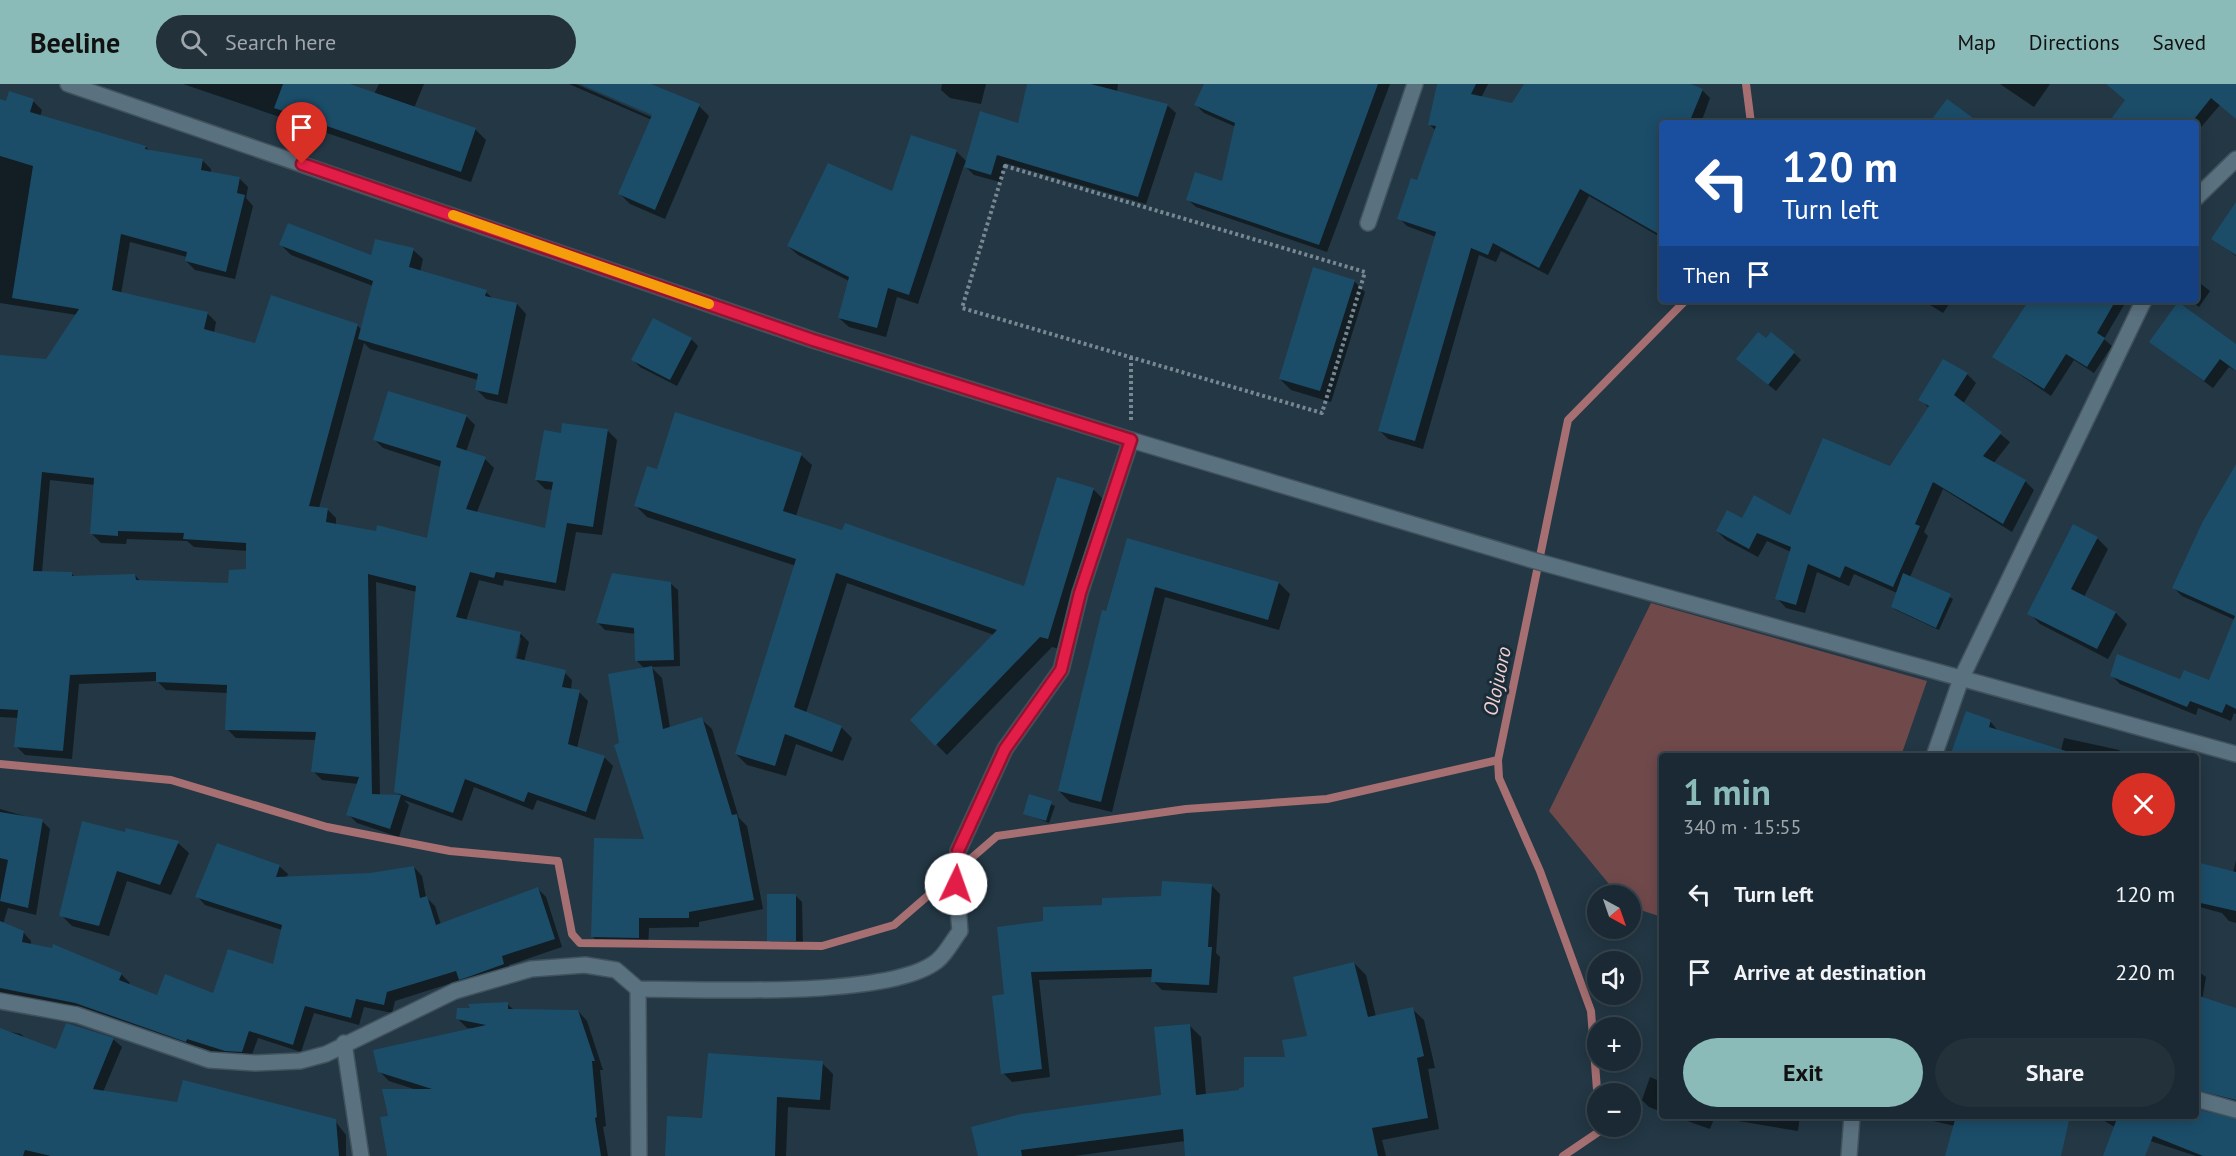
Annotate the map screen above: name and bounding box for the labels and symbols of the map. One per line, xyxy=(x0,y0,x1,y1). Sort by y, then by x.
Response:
pin xyxy=(276,102,327,164)
water label: Olojuoro xyxy=(1477,644,1517,718)
position arrow xyxy=(924,852,988,916)
north arrow xyxy=(1587,885,1641,939)

